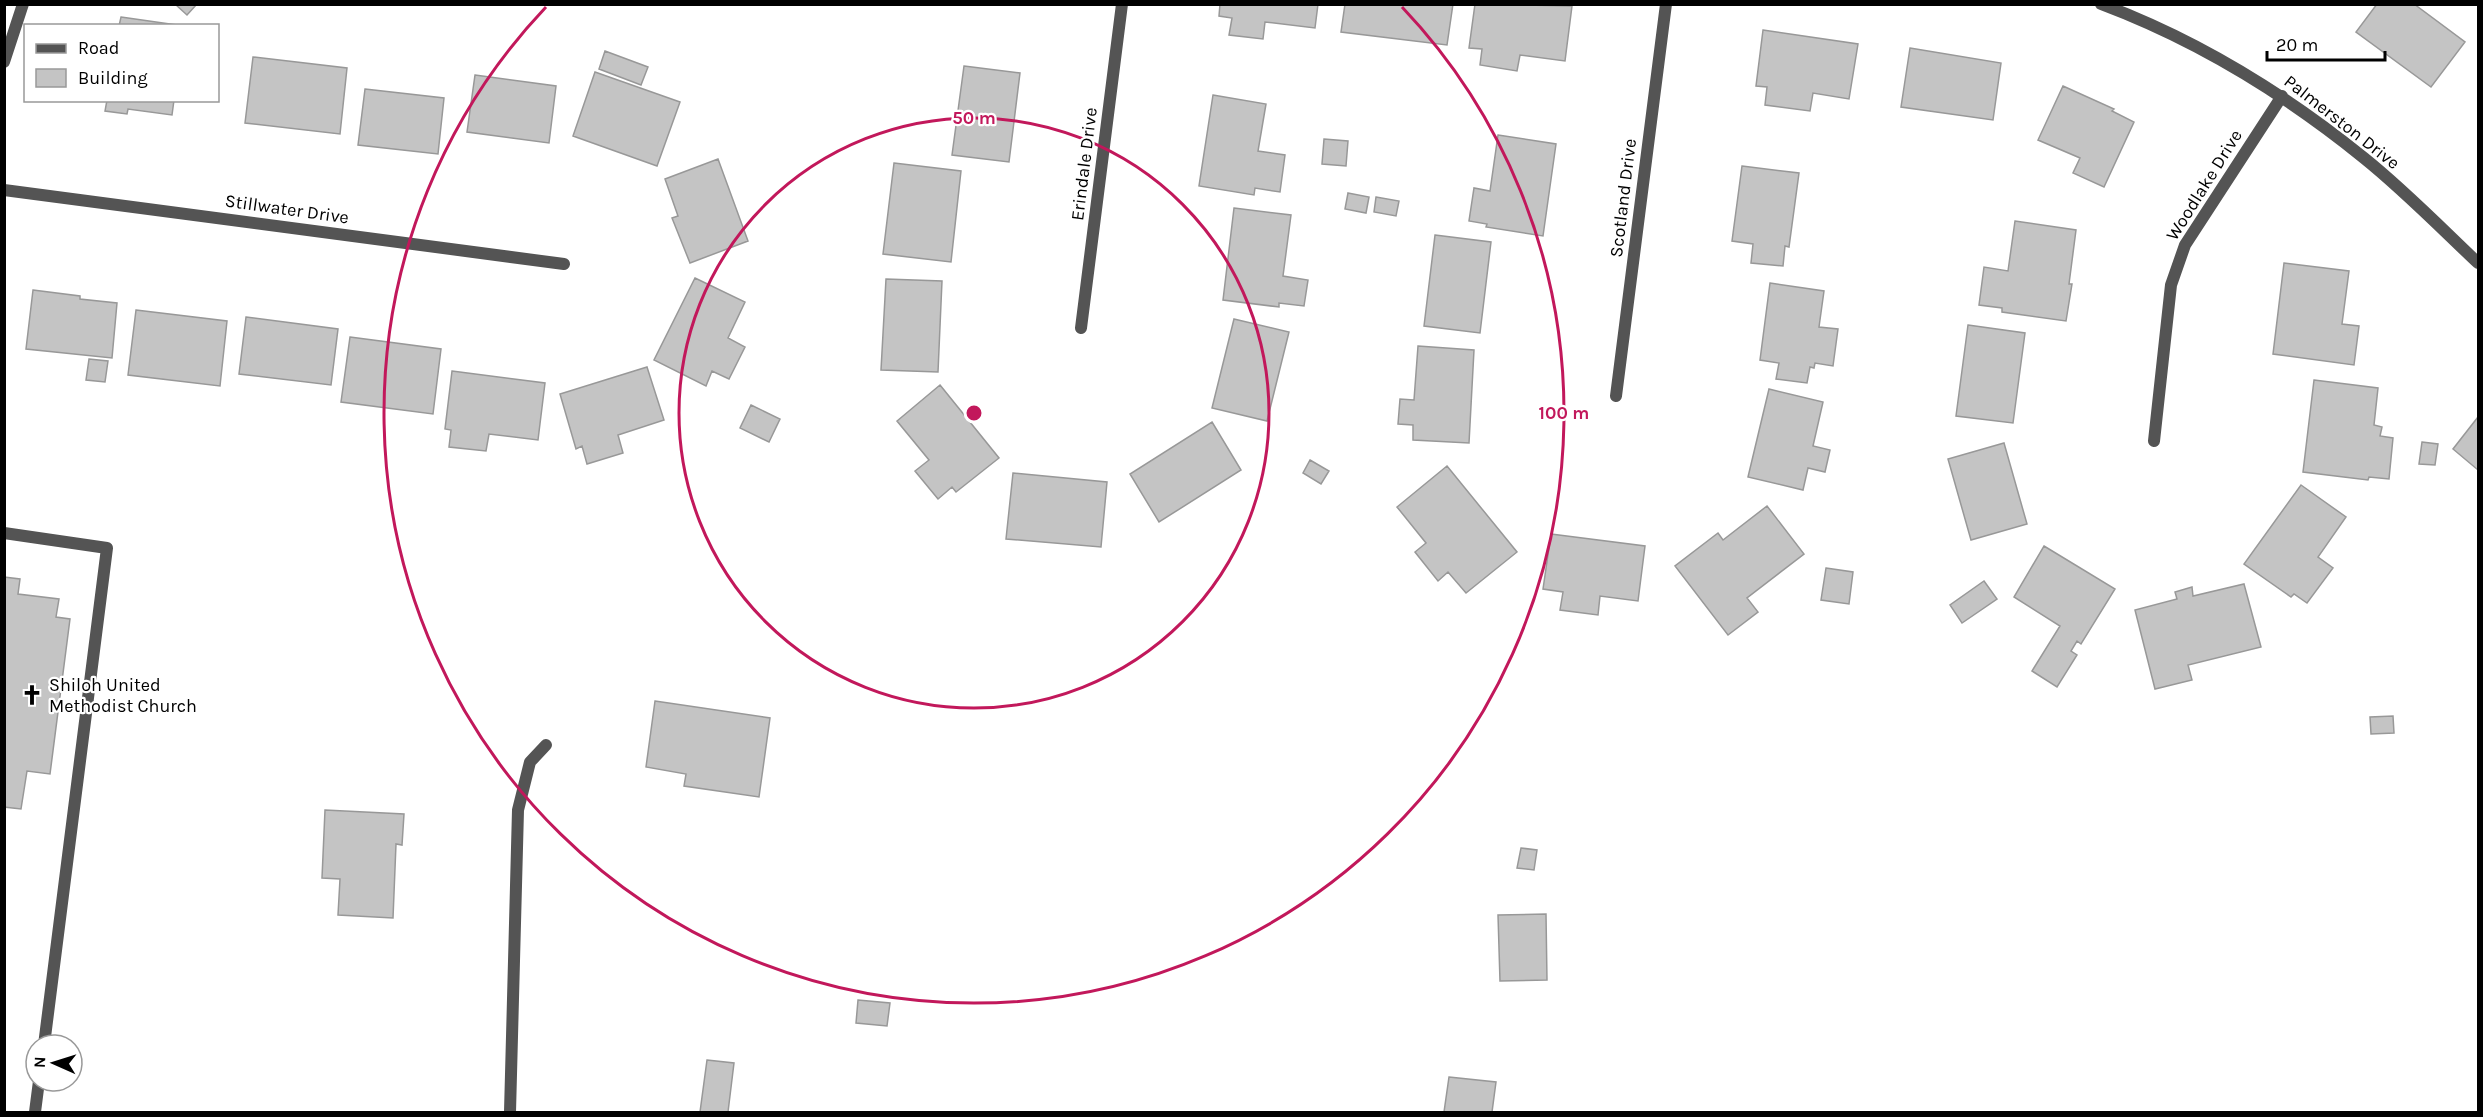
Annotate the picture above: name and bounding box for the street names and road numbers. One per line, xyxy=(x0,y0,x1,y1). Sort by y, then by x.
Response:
street label: Palmerston Drive xyxy=(2280,70,2404,174)
street label: Erindale Drive xyxy=(1066,106,1102,222)
street label: Woodlake Drive xyxy=(2161,126,2247,244)
street label: Scotland Drive xyxy=(1605,137,1641,259)
street label: Stillwater Drive xyxy=(224,189,350,229)

